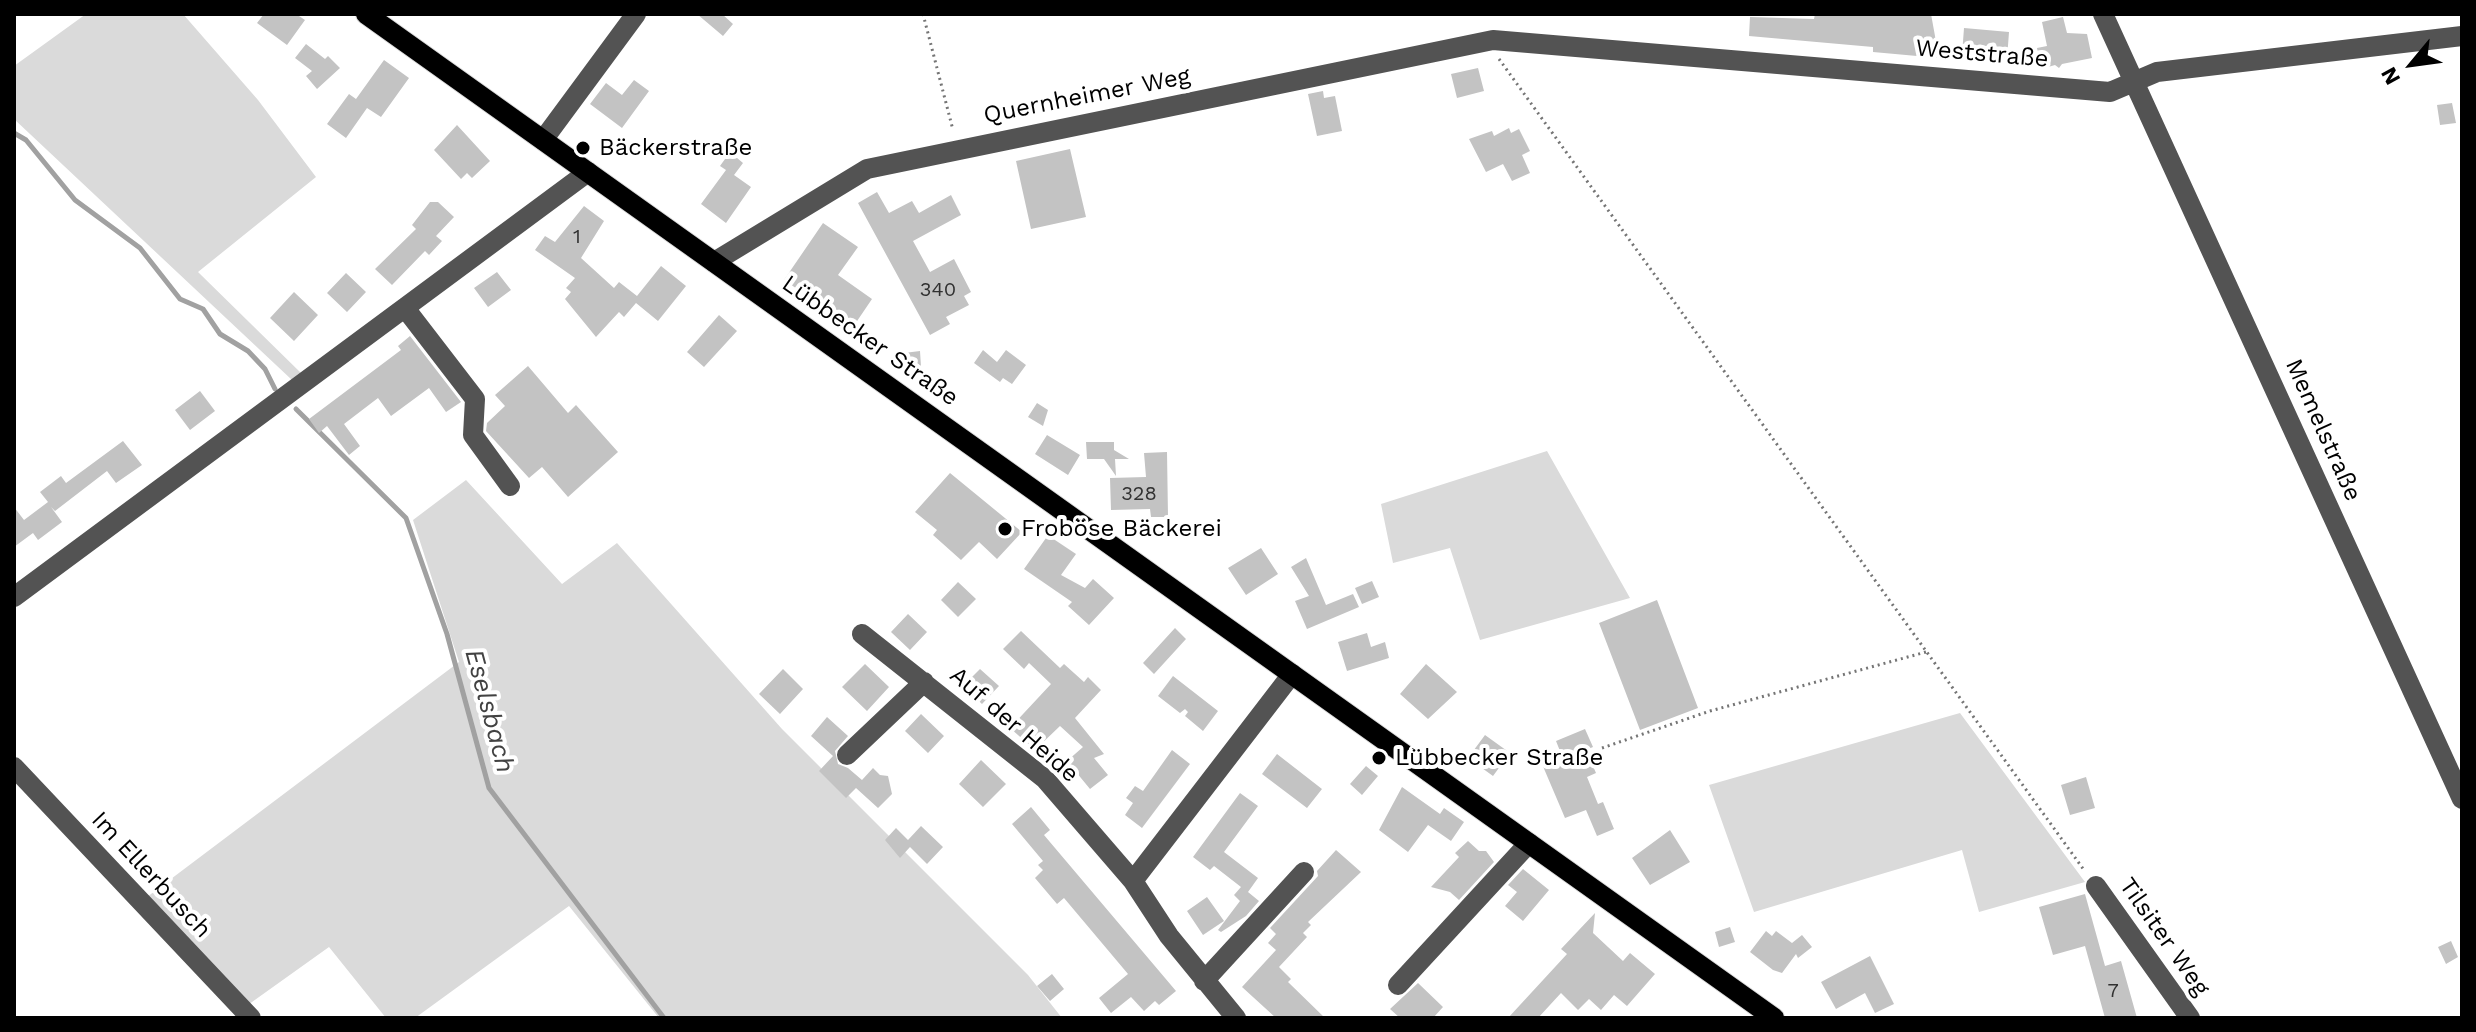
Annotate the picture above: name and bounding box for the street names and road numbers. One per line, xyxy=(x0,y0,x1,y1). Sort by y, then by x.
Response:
street label: Weststraße xyxy=(1914,34,2050,74)
street label: Quernheimer Weg xyxy=(981,62,1193,130)
street label: Lübbecker Straße xyxy=(776,269,964,413)
street label: Memelstraße xyxy=(2279,354,2367,506)
street label: Auf der Heide xyxy=(944,661,1084,789)
street label: Im Ellerbusch xyxy=(85,806,217,944)
street label: Tilsiter Weg xyxy=(2113,872,2215,1002)

